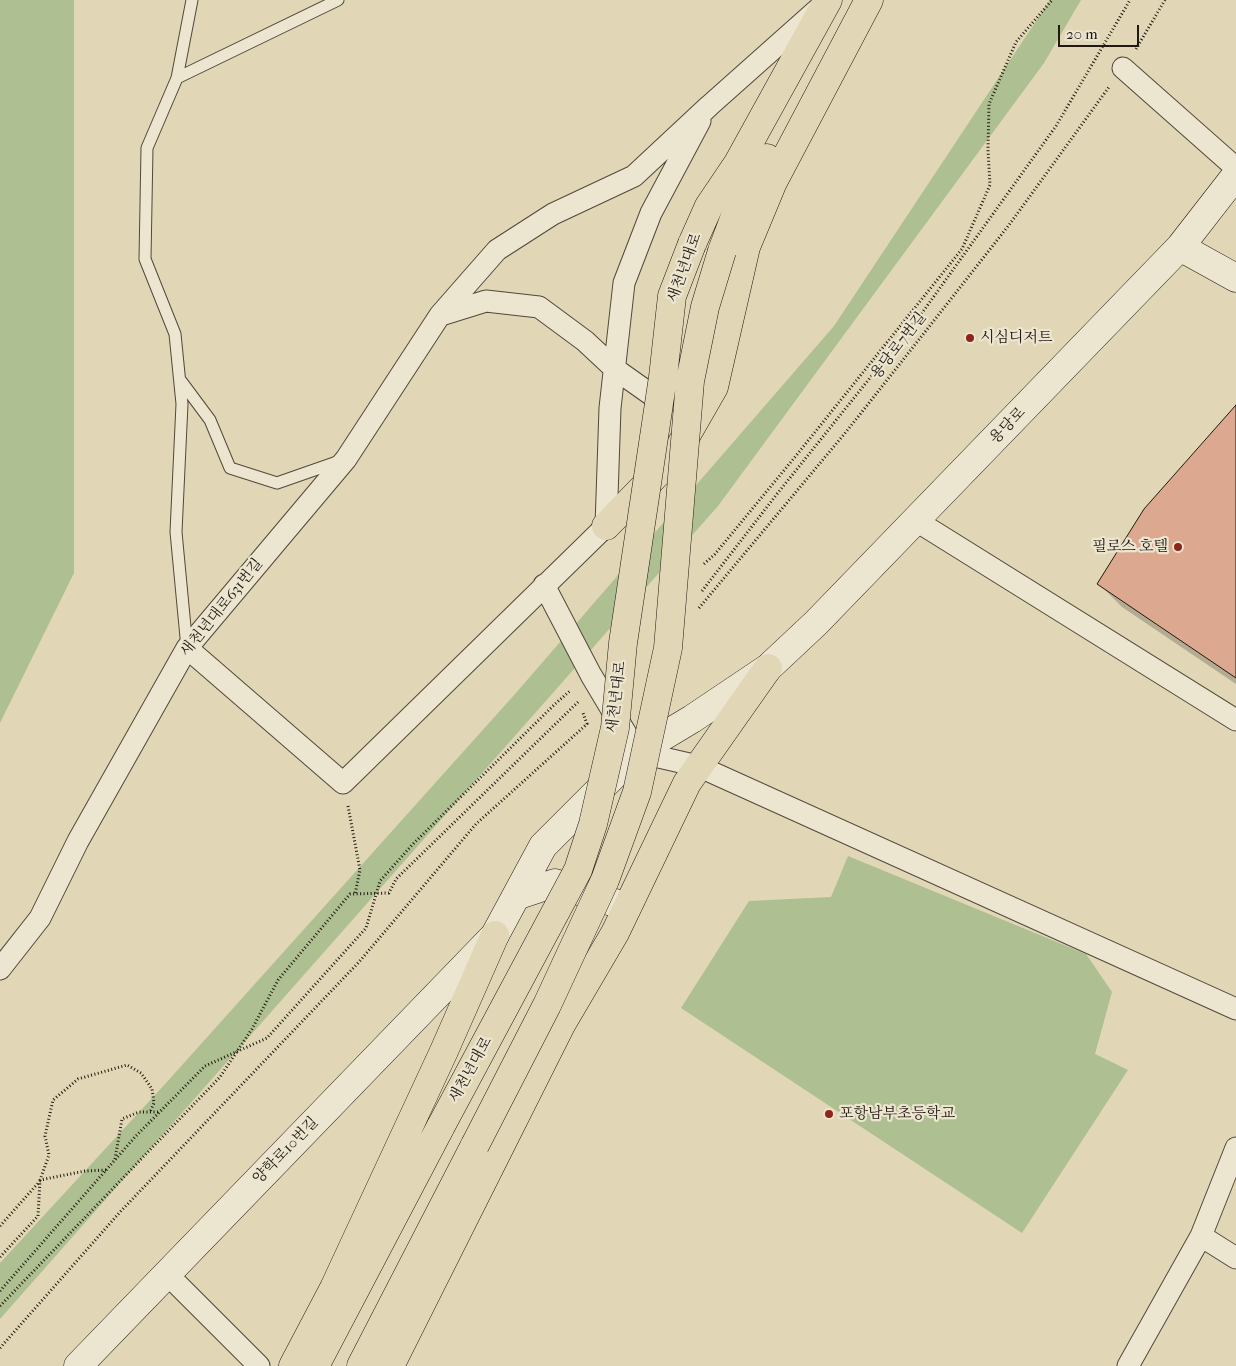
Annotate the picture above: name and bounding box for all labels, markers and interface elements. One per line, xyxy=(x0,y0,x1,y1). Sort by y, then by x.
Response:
scale bar xyxy=(1061,15,1142,47)
text: 20 m xyxy=(1066,25,1098,43)
street label: 새천년대로 xyxy=(664,231,706,305)
street label: 용당로7번길 xyxy=(867,309,931,383)
place label: 시심디저트 xyxy=(980,329,1052,347)
marker: 시심디저트 xyxy=(964,332,976,344)
street label: 용당로 xyxy=(986,404,1030,448)
place label: 필로스 호텔 xyxy=(1092,538,1168,556)
marker: 필로스 호텔 xyxy=(1172,541,1184,553)
street label: 새천년대로631번길 xyxy=(177,555,267,661)
street label: 새천년대로 xyxy=(604,660,630,734)
street label: 새천년대로 xyxy=(446,1034,496,1106)
place label: 포항남부초등학교 xyxy=(839,1105,955,1123)
marker: 포항남부초등학교 xyxy=(823,1108,835,1120)
street label: 양학로10번길 xyxy=(250,1114,322,1188)

